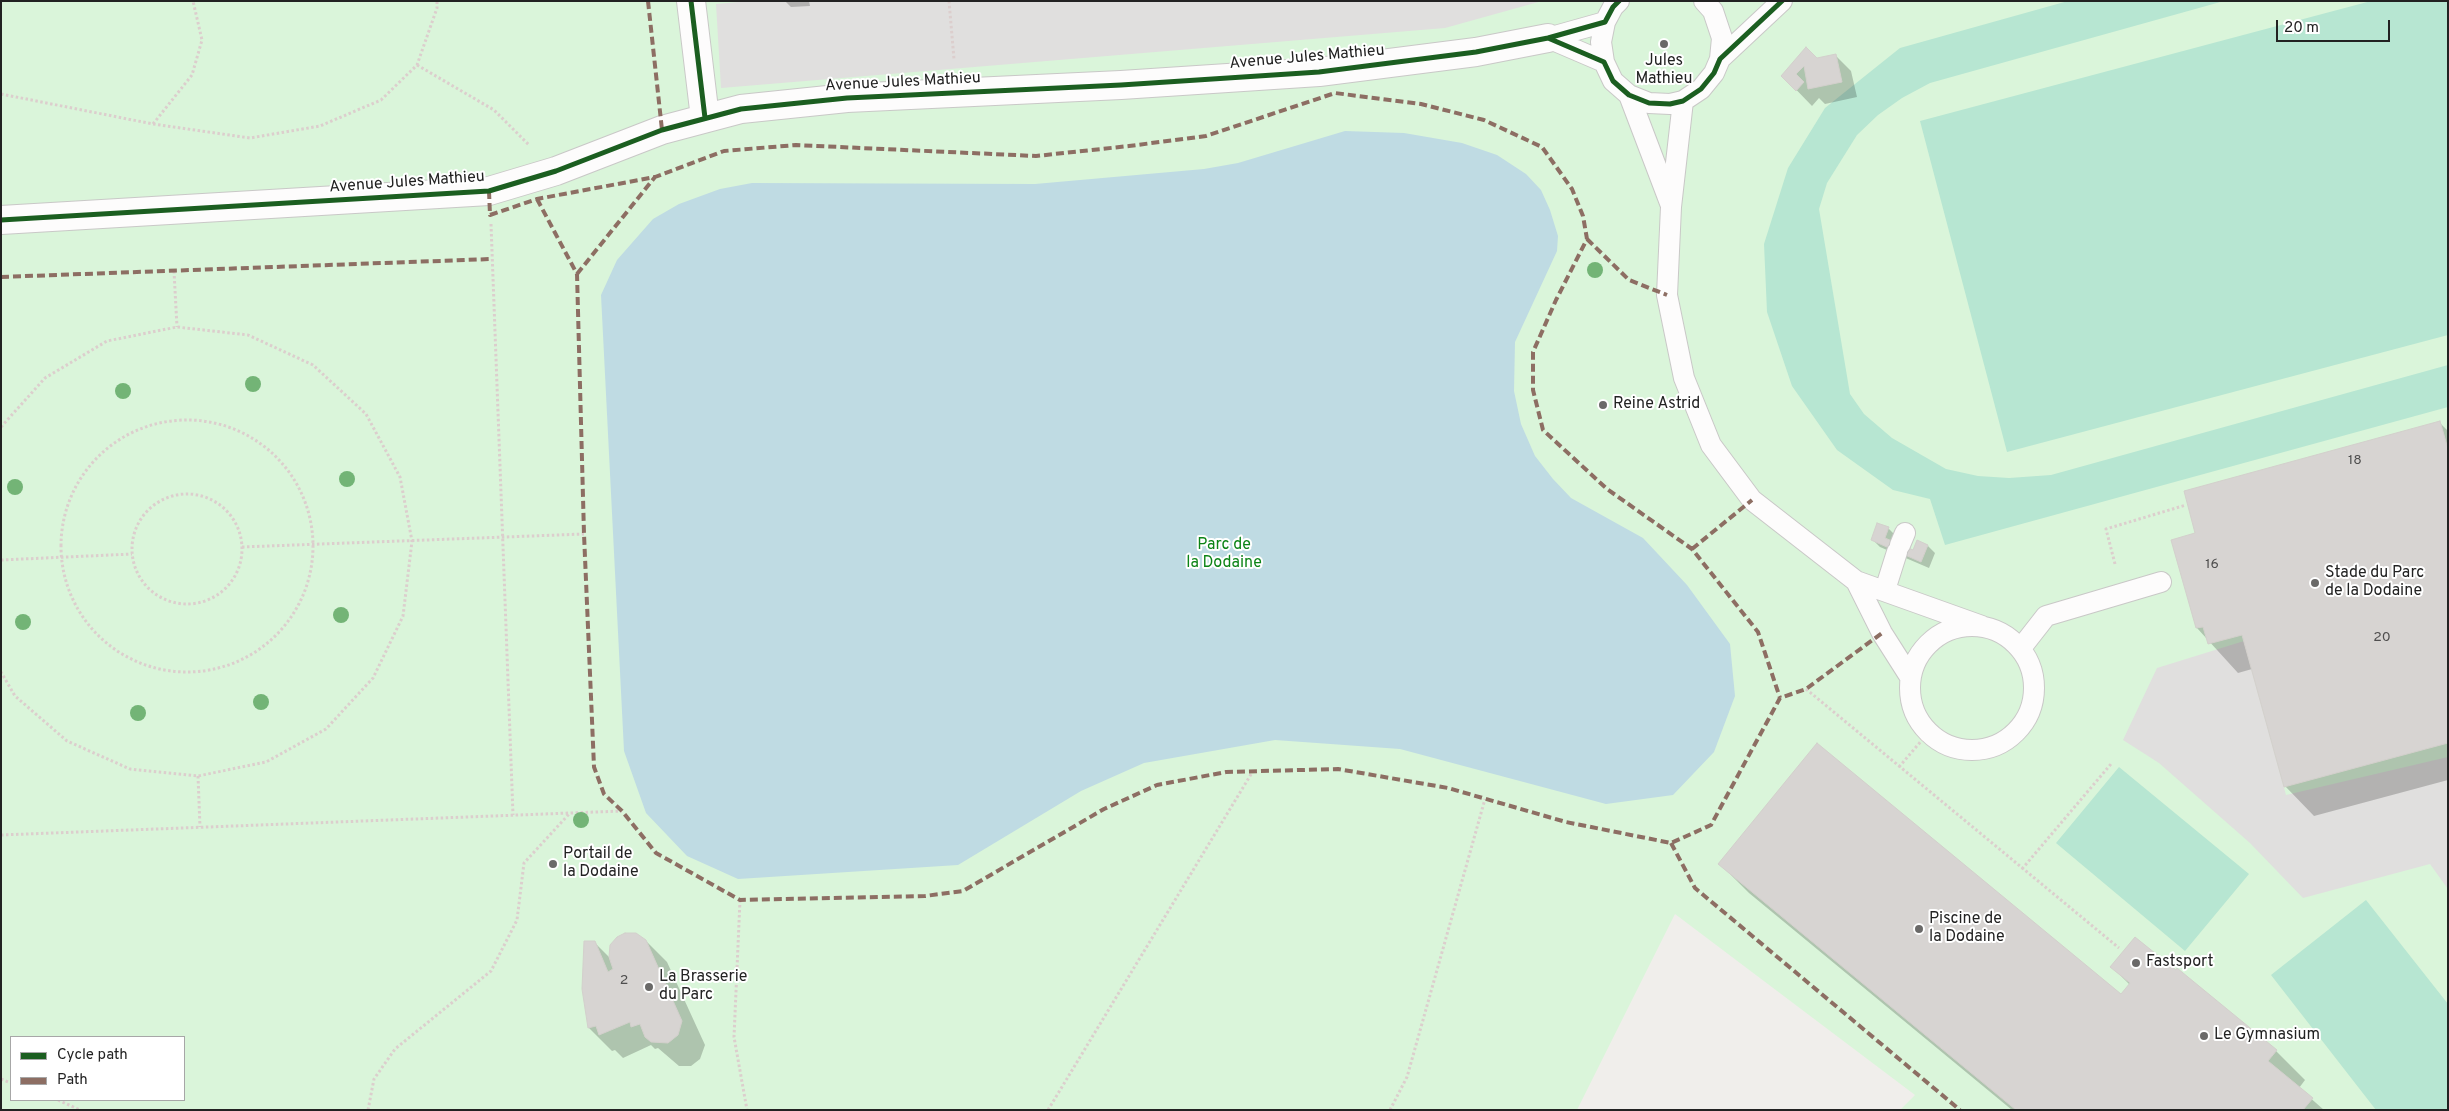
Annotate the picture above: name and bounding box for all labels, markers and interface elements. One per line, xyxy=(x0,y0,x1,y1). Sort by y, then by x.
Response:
scale bar xyxy=(2279,10,2393,42)
text: 20 m xyxy=(2284,19,2319,38)
marker: Jules Mathieu xyxy=(1658,38,1670,50)
street label: Avenue Jules Mathieu xyxy=(1229,42,1385,74)
place label: Jules Mathieu xyxy=(1636,52,1692,90)
street label: Avenue Jules Mathieu xyxy=(825,69,981,97)
street label: Avenue Jules Mathieu xyxy=(329,168,485,198)
place label: Reine Astrid xyxy=(1613,395,1700,415)
marker: Reine Astrid xyxy=(1597,399,1609,411)
house number: 18 xyxy=(2348,453,2362,469)
park label: Parc de la Dodaine xyxy=(1186,536,1262,574)
house number: 16 xyxy=(2205,557,2219,573)
place label: Stade du Parc de la Dodaine xyxy=(2325,564,2424,602)
marker: Stade du Parc de la Dodaine xyxy=(2309,577,2321,589)
house number: 20 xyxy=(2373,630,2391,646)
place label: Portail de la Dodaine xyxy=(563,845,639,883)
marker: Portail de la Dodaine xyxy=(547,858,559,870)
place label: Piscine de la Dodaine xyxy=(1929,910,2005,948)
marker: Piscine de la Dodaine xyxy=(1913,923,1925,935)
place label: Fastsport xyxy=(2146,953,2214,973)
marker: Fastsport xyxy=(2130,957,2142,969)
place label: La Brasserie du Parc xyxy=(659,968,747,1006)
house number: 2 xyxy=(620,973,628,989)
marker: La Brasserie du Parc xyxy=(643,981,655,993)
place label: Le Gymnasium xyxy=(2214,1026,2320,1046)
marker: Le Gymnasium xyxy=(2198,1030,2210,1042)
legend xyxy=(10,1036,185,1101)
text: Cycle path xyxy=(57,1046,128,1065)
text: Path xyxy=(57,1071,88,1090)

